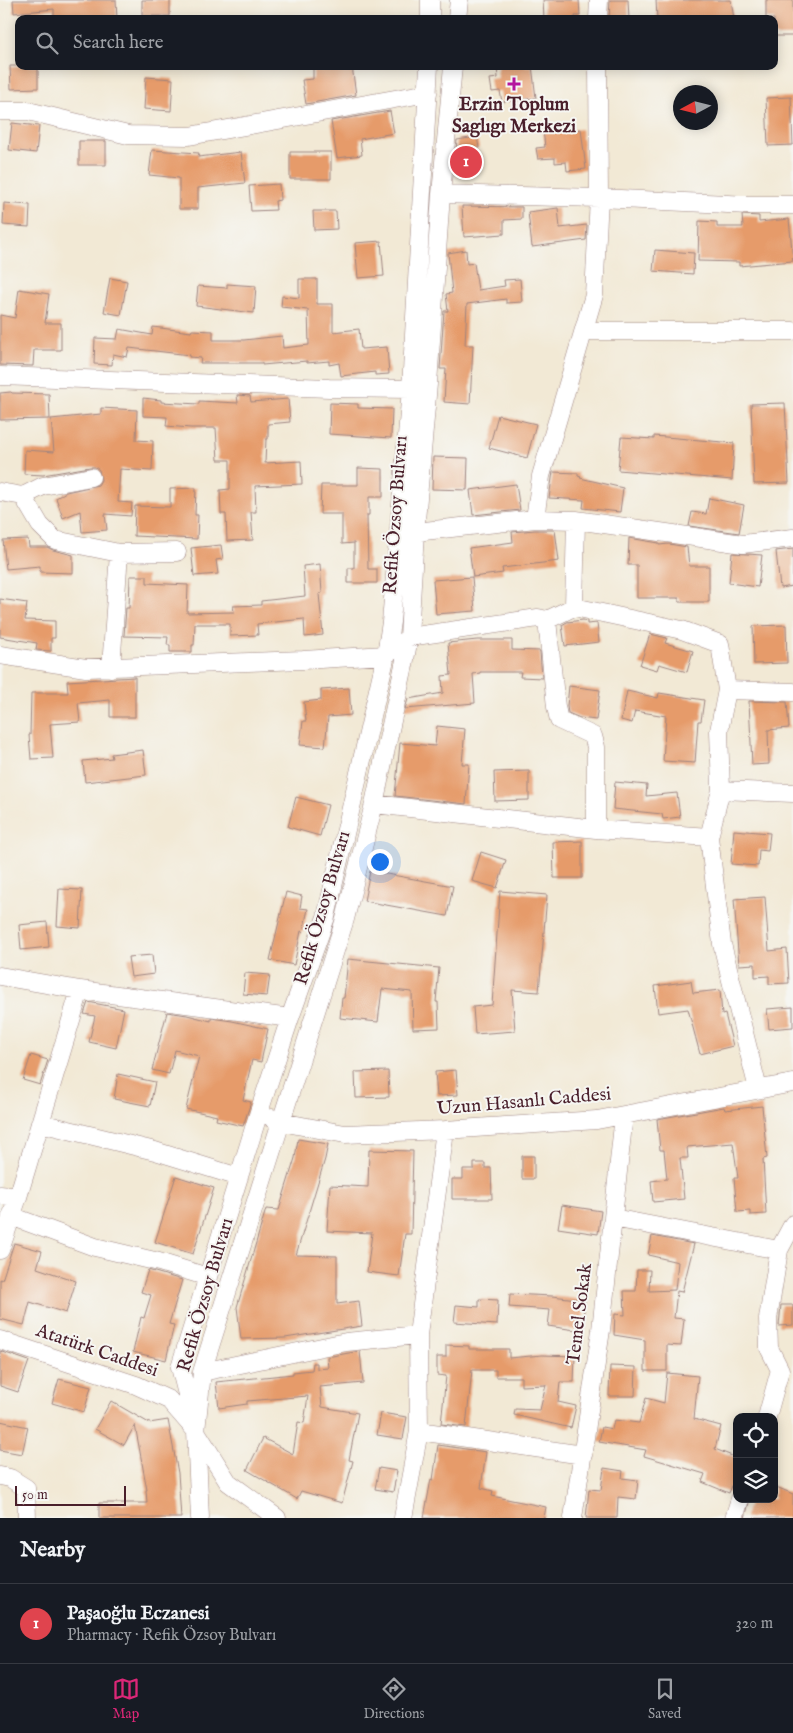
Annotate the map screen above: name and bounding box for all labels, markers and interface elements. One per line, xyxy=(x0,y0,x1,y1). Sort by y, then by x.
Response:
search box xyxy=(15,15,778,70)
icon: search xyxy=(33,29,61,57)
text: Search here xyxy=(73,31,164,55)
marker: Erzin Toplum Saglıgı Merkezi xyxy=(507,77,521,91)
north arrow xyxy=(673,85,718,130)
place label: Erzin Toplum Saglıgı Merkezi xyxy=(452,93,576,139)
pin: 1 xyxy=(450,143,482,181)
street label: Refik Özsoy Bulvarı xyxy=(378,435,414,595)
street label: Refik Özsoy Bulvarı xyxy=(290,828,356,988)
your location xyxy=(367,849,393,875)
street label: Uzun Hasanlı Caddesi xyxy=(436,1082,612,1122)
street label: Refik Özsoy Bulvarı xyxy=(173,1215,239,1375)
street label: Temel Sokak xyxy=(562,1261,598,1366)
street label: Atatürk Caddesi xyxy=(32,1319,161,1383)
map controls xyxy=(733,1413,778,1503)
button: locate xyxy=(733,1413,778,1458)
button: layers xyxy=(733,1458,778,1503)
scale bar xyxy=(15,1483,126,1506)
text: 50 m xyxy=(22,1486,48,1504)
text: Nearby xyxy=(20,1537,85,1564)
text: Paşaoğlu Eczanesi xyxy=(67,1602,210,1626)
text: 1 xyxy=(33,1614,39,1634)
text: 320 m xyxy=(736,1614,773,1634)
text: Pharmacy · Refik Özsoy Bulvarı xyxy=(67,1626,276,1646)
tab: Map xyxy=(112,1675,140,1723)
tab: Directions xyxy=(363,1675,424,1723)
tab: Saved xyxy=(648,1675,681,1723)

